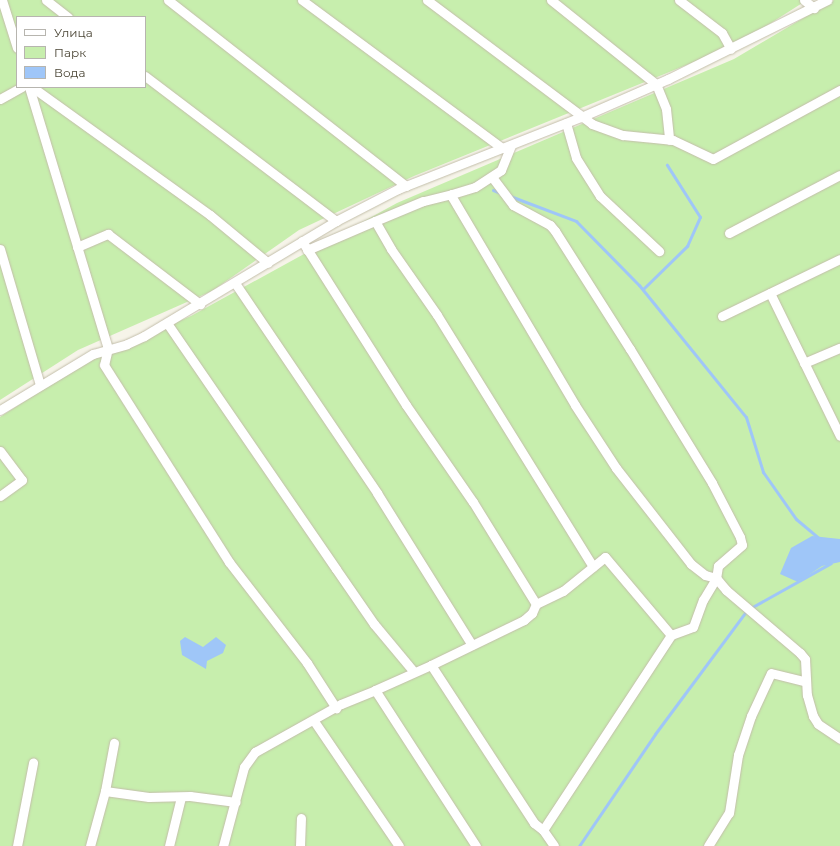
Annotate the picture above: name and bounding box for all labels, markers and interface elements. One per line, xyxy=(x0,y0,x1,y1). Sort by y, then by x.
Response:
legend xyxy=(16,16,146,88)
text: Улица xyxy=(54,25,93,40)
text: Парк xyxy=(54,45,86,60)
text: Вода xyxy=(54,65,85,80)

